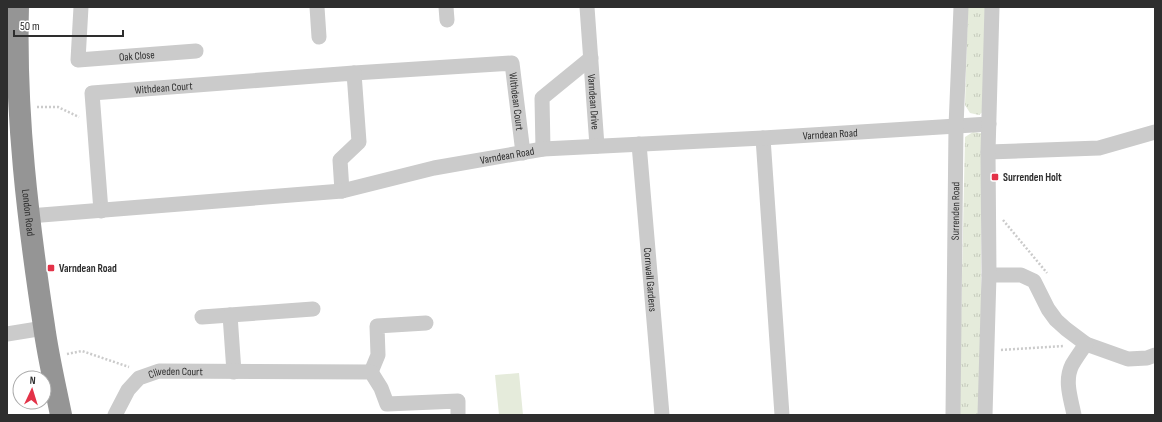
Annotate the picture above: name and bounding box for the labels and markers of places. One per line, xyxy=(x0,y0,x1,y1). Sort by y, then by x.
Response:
place label: Surrenden Holt xyxy=(1003,171,1062,184)
marker: Surrenden Holt xyxy=(990,172,1000,182)
place label: Varndean Road xyxy=(59,262,117,275)
marker: Varndean Road xyxy=(46,263,56,273)

